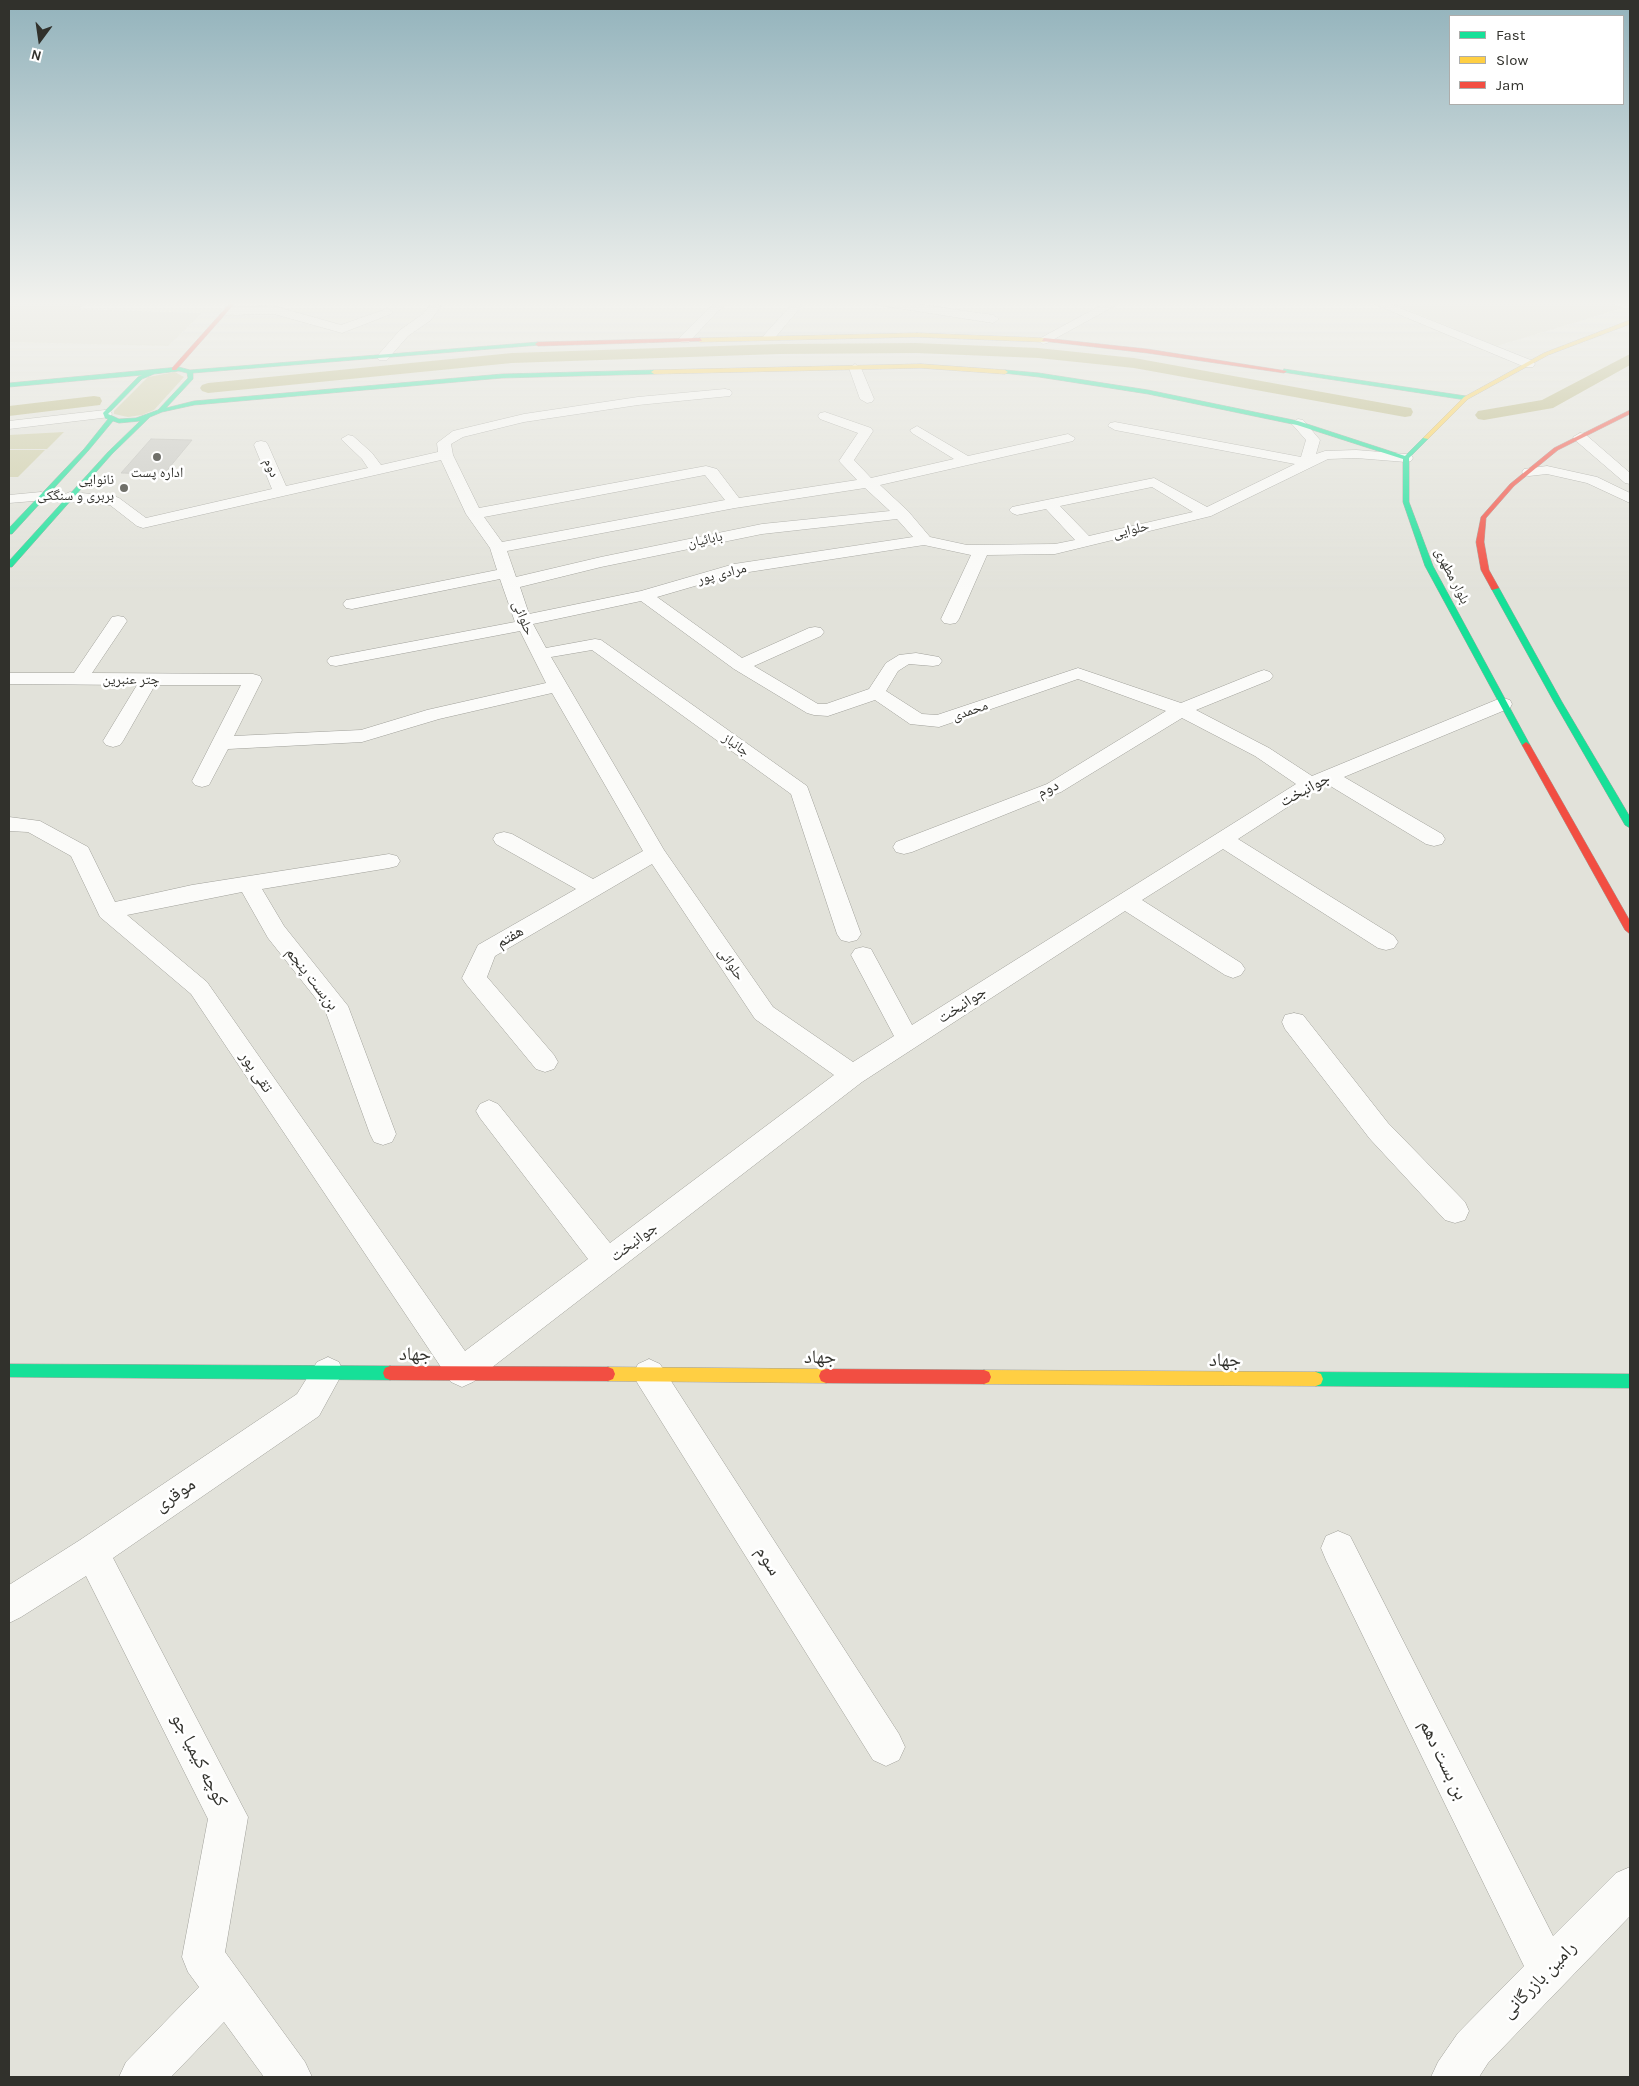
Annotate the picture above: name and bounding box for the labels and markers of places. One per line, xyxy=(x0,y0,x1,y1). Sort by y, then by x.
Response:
marker: اداره پست xyxy=(151,451,163,463)
place label: اداره پست xyxy=(131,465,183,481)
place label: نانوایی بربری و سنگکی xyxy=(37,472,114,504)
marker: نانوایی بربری و سنگکی xyxy=(118,482,130,494)

